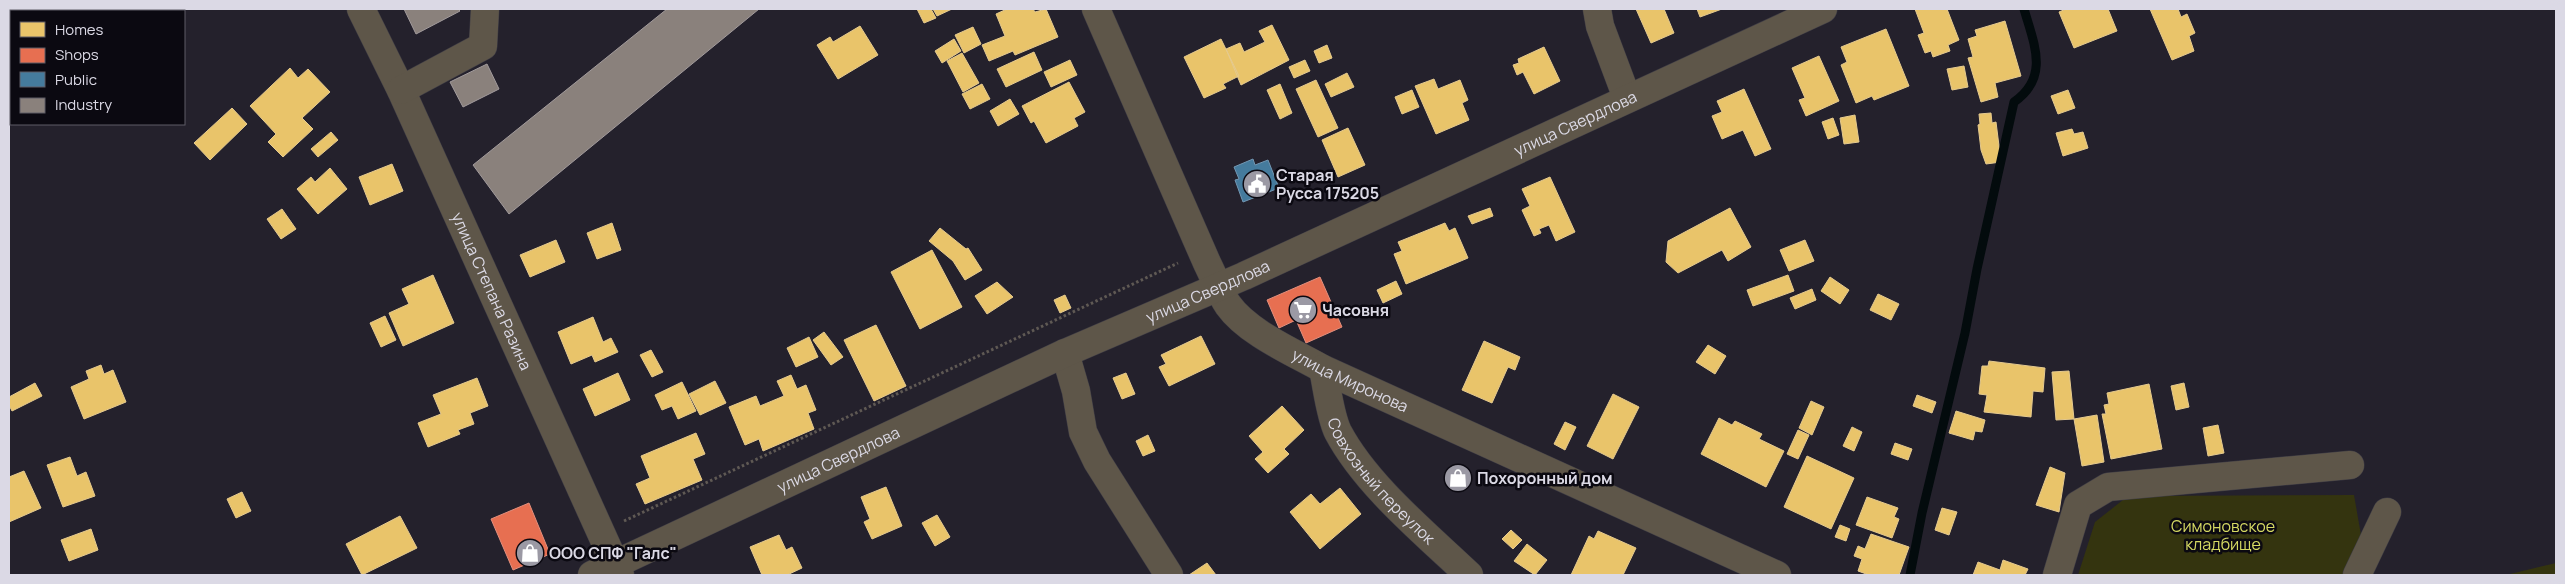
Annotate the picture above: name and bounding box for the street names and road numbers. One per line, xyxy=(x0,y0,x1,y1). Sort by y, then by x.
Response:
street label: улица Свердлова xyxy=(1510,85,1640,161)
street label: улица Степана Разина xyxy=(447,209,537,374)
street label: улица Свердлова xyxy=(1142,255,1273,328)
street label: улица Миронова xyxy=(1288,343,1412,417)
street label: Совхозный переулок xyxy=(1322,415,1441,550)
street label: улица Свердлова xyxy=(773,421,903,498)

